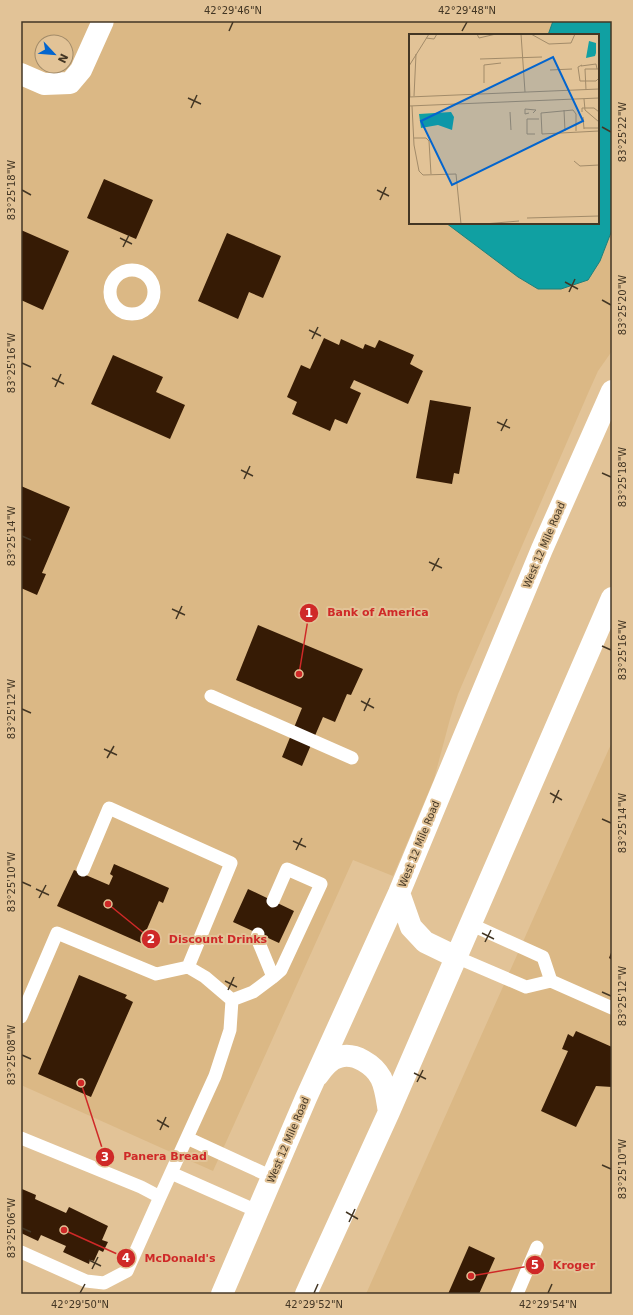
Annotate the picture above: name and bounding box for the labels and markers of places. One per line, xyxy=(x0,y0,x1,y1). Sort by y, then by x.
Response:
callout: Bank of America xyxy=(299,601,437,624)
callout: Discount Drinks xyxy=(141,927,276,950)
callout: Panera Bread xyxy=(95,1145,214,1168)
callout: McDonald's xyxy=(116,1246,223,1269)
callout: Kroger xyxy=(525,1254,603,1277)

